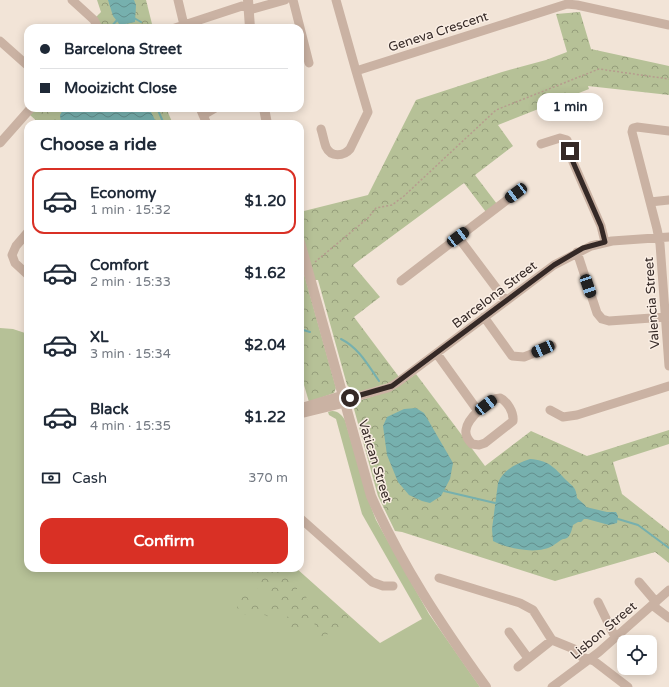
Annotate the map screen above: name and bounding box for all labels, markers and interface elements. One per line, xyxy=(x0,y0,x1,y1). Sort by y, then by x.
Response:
street label: Geneva Crescent xyxy=(386,8,490,56)
text: Barcelona Street xyxy=(64,40,182,58)
text: Mooizicht Close xyxy=(64,79,177,97)
callout: 1 min xyxy=(537,93,603,121)
text: 1 min xyxy=(553,99,587,115)
text: Choose a ride xyxy=(40,133,157,155)
route end xyxy=(561,142,579,160)
car xyxy=(503,181,529,205)
icon: car xyxy=(42,183,78,219)
text: Economy xyxy=(90,184,156,202)
text: $1.20 xyxy=(245,192,286,210)
text: 1 min · 15:32 xyxy=(90,202,171,218)
car xyxy=(445,225,471,249)
icon: car xyxy=(42,255,78,291)
text: Comfort xyxy=(90,256,149,274)
street label: Valencia Street xyxy=(641,256,663,349)
street label: Barcelona Street xyxy=(449,258,540,332)
text: $1.62 xyxy=(245,264,286,282)
car xyxy=(578,273,598,299)
text: 2 min · 15:33 xyxy=(90,274,171,290)
icon: car xyxy=(42,327,78,363)
text: XL xyxy=(90,328,109,346)
text: $2.04 xyxy=(245,336,286,354)
car xyxy=(530,339,556,359)
text: 3 min · 15:34 xyxy=(90,346,171,362)
route start xyxy=(341,389,359,407)
car xyxy=(473,393,499,417)
icon: car xyxy=(42,399,78,435)
text: Black xyxy=(90,400,129,418)
text: $1.22 xyxy=(245,408,286,426)
text: 4 min · 15:35 xyxy=(90,418,171,434)
street label: Vatican Street xyxy=(355,418,395,505)
icon: cash xyxy=(40,467,62,489)
text: Cash xyxy=(72,469,107,487)
text: 370 m xyxy=(248,470,288,486)
button: Confirm xyxy=(40,518,288,564)
street label: Lisbon Street xyxy=(567,598,640,663)
map controls xyxy=(617,635,657,675)
button: locate xyxy=(617,635,657,675)

